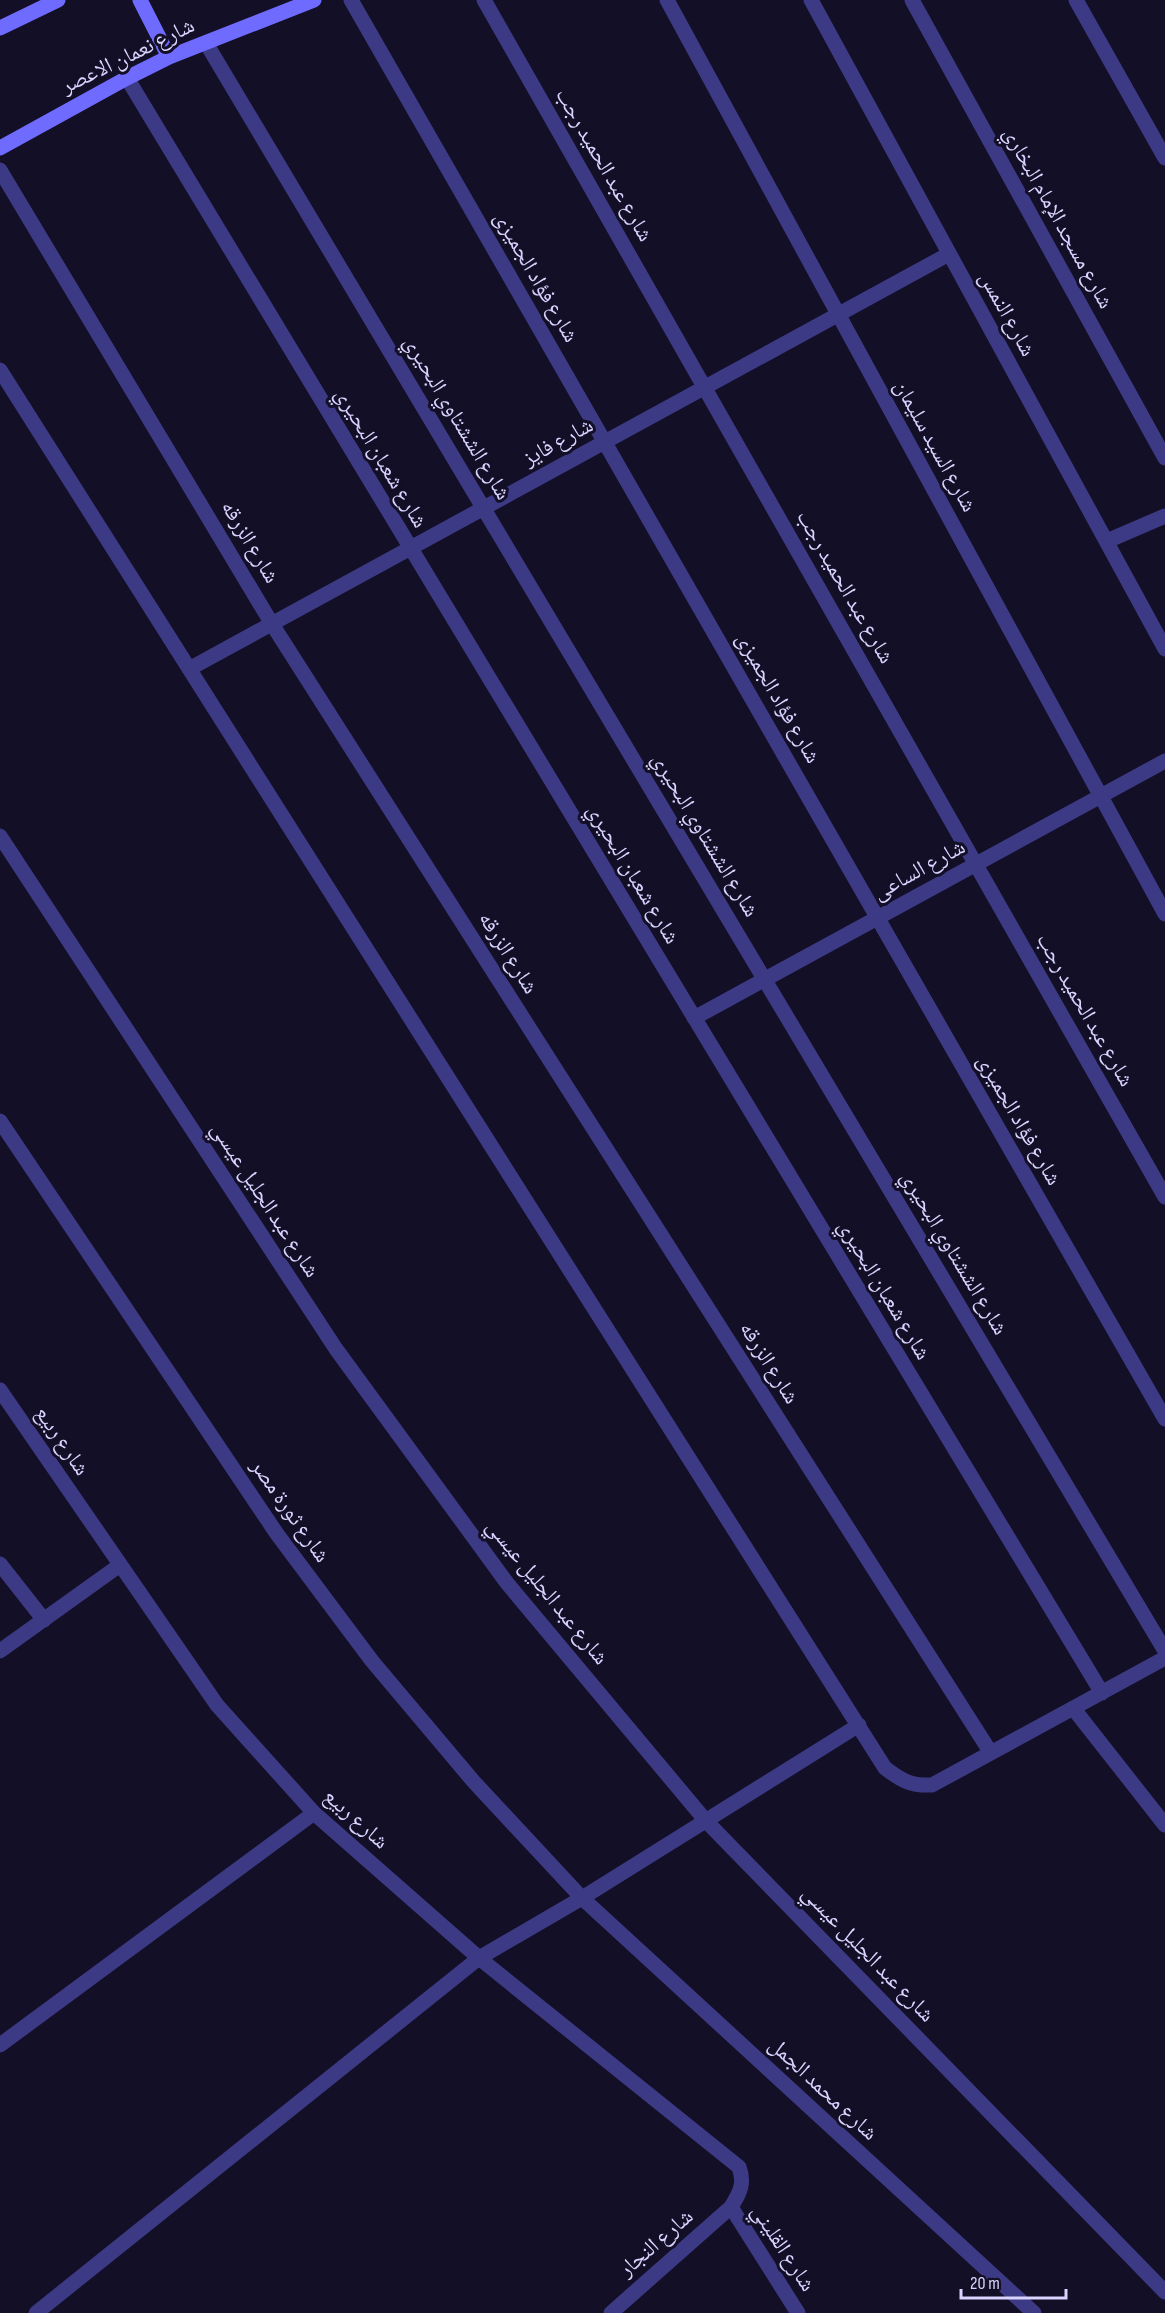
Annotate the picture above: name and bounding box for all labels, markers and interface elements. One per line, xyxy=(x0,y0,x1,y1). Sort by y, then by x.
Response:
street label: شارع نعمان الاعصر xyxy=(56,12,199,100)
street label: شارع عبد الحميد رجب xyxy=(549,83,659,247)
street label: شارع مسجد الإمام البخاري xyxy=(995,122,1119,315)
street label: شارع فؤاد الجميزى xyxy=(488,207,584,347)
street label: شارع النمس xyxy=(973,267,1041,361)
street label: شارع الششتاوي البحيري xyxy=(395,331,517,506)
street label: شارع السيد سليمان xyxy=(888,375,982,517)
street label: شارع شعبان البحيري xyxy=(326,383,433,534)
street label: شارع فايز xyxy=(517,412,598,473)
street label: شارع الزرقه xyxy=(215,496,285,588)
street label: شارع عبد الحميد رجب xyxy=(790,505,900,669)
street label: شارع فؤاد الجميزى xyxy=(730,628,826,768)
street label: شارع الششتاوي البحيري xyxy=(643,748,765,923)
street label: شارع شعبان البحيري xyxy=(578,799,685,950)
street label: شارع الساعى xyxy=(868,834,970,906)
street label: شارع الزرقه xyxy=(472,907,544,999)
street label: شارع عبد الحميد رجب xyxy=(1030,928,1140,1092)
street label: شارع فؤاد الجميزى xyxy=(971,1050,1067,1190)
street label: شارع عبد الجليل عيسي xyxy=(203,1117,325,1284)
street label: شارع الششتاوي البحيري xyxy=(892,1166,1014,1341)
street label: شارع شعبان البحيري xyxy=(829,1215,936,1366)
street label: شارع الزرقه xyxy=(733,1317,805,1409)
street label: شارع ربيع xyxy=(29,1401,95,1481)
street label: شارع ثورة مصر xyxy=(244,1453,336,1568)
street label: شارع عبد الجليل عيسي xyxy=(478,1514,614,1672)
street label: شارع ربيع xyxy=(318,1783,394,1855)
street label: شارع عبد الجليل عيسي xyxy=(794,1880,940,2030)
street label: شارع محمد الجمل xyxy=(763,2031,883,2147)
street label: شارع القليني xyxy=(743,2199,821,2298)
street label: شارع النجار xyxy=(612,2203,699,2283)
scale bar xyxy=(961,2262,1066,2300)
text: 20 m xyxy=(970,2273,1000,2294)

